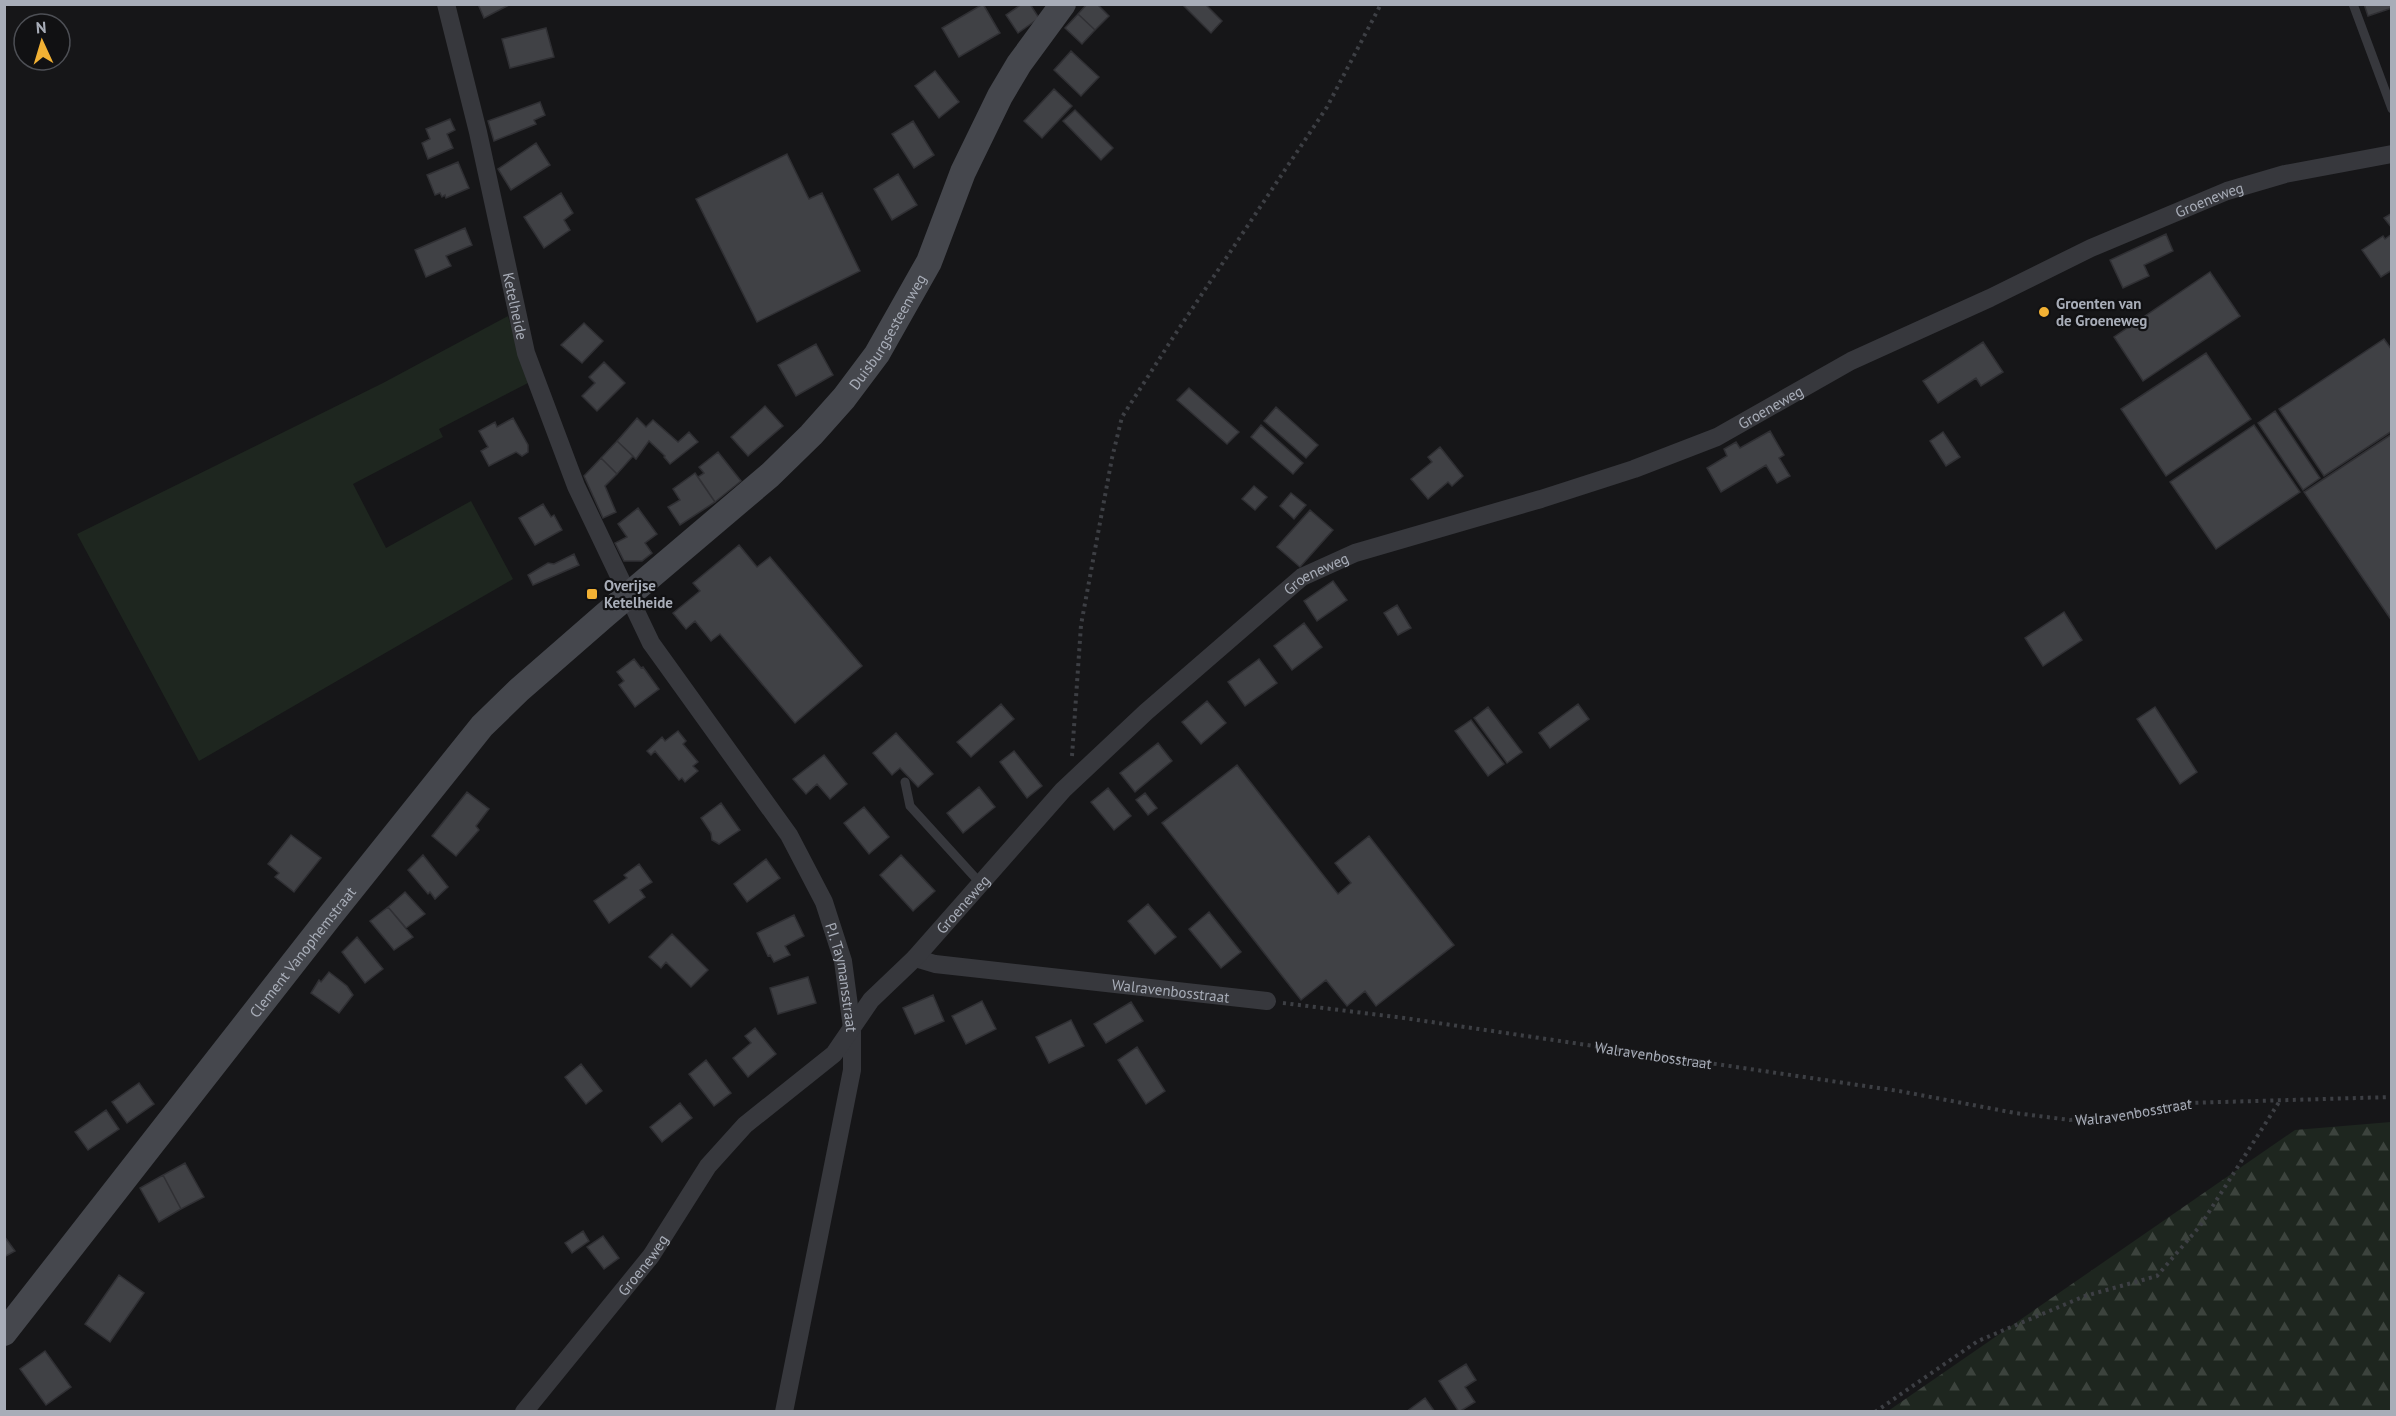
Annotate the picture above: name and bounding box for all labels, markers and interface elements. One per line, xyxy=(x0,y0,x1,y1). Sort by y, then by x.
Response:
north arrow xyxy=(12,12,72,72)
text: N xyxy=(35,17,47,37)
street label: Groeneweg xyxy=(2172,177,2246,221)
street label: Ketelheide xyxy=(499,270,532,342)
street label: Duisburgsesteenweg xyxy=(844,270,930,393)
place label: Groenten van de Groeneweg xyxy=(2056,294,2147,330)
marker: Groenten van de Groeneweg xyxy=(2037,305,2051,319)
street label: Groeneweg xyxy=(1734,381,1806,433)
street label: Groeneweg xyxy=(1279,548,1351,599)
place label: Overijse Ketelheide xyxy=(604,576,673,612)
marker: Overijse Ketelheide xyxy=(585,587,599,601)
street label: Groeneweg xyxy=(932,871,994,937)
street label: Clement Vanophemstraat xyxy=(245,882,360,1021)
street label: P.I. Taymansstraat xyxy=(822,920,862,1032)
street label: Walravenbosstraat xyxy=(1111,974,1230,1006)
street label: Walravenbosstraat xyxy=(1594,1037,1713,1073)
street label: Walravenbosstraat xyxy=(2074,1093,2192,1129)
street label: Groeneweg xyxy=(613,1231,672,1299)

